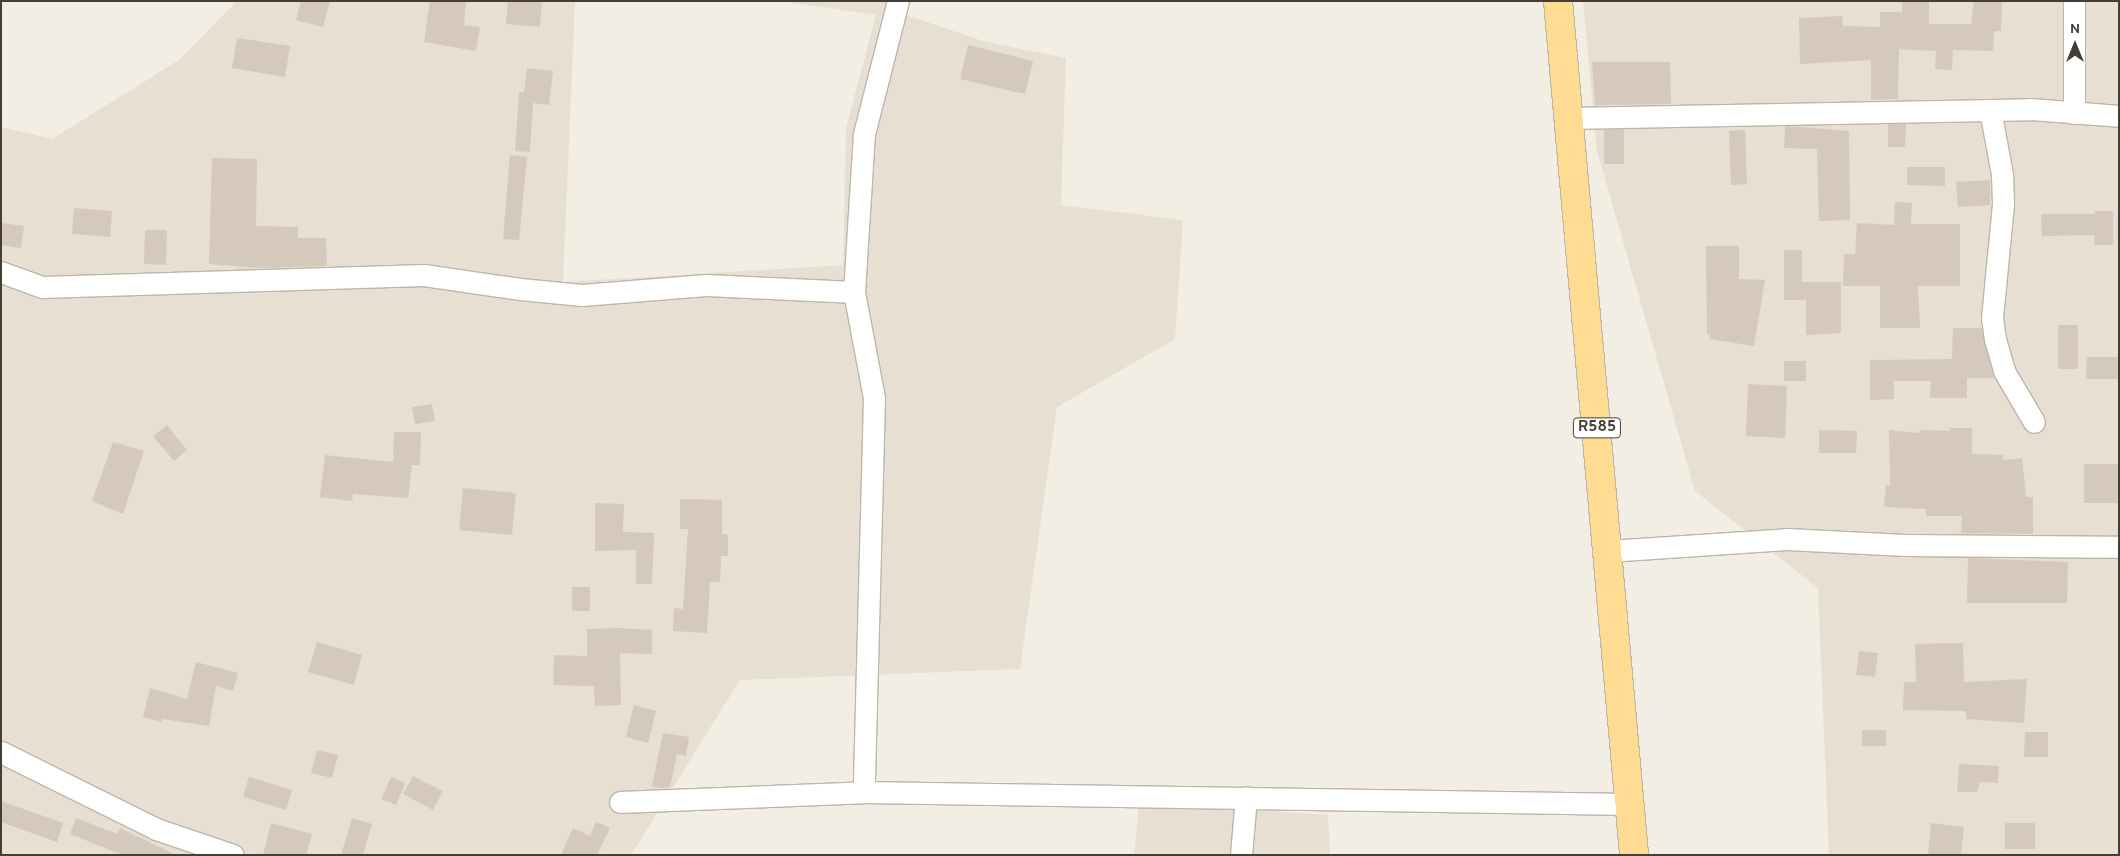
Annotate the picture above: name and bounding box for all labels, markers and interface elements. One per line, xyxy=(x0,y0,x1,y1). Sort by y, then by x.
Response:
north arrow xyxy=(2050,20,2100,70)
text: N xyxy=(2070,21,2080,38)
road number: R585 xyxy=(1572,416,1622,440)

